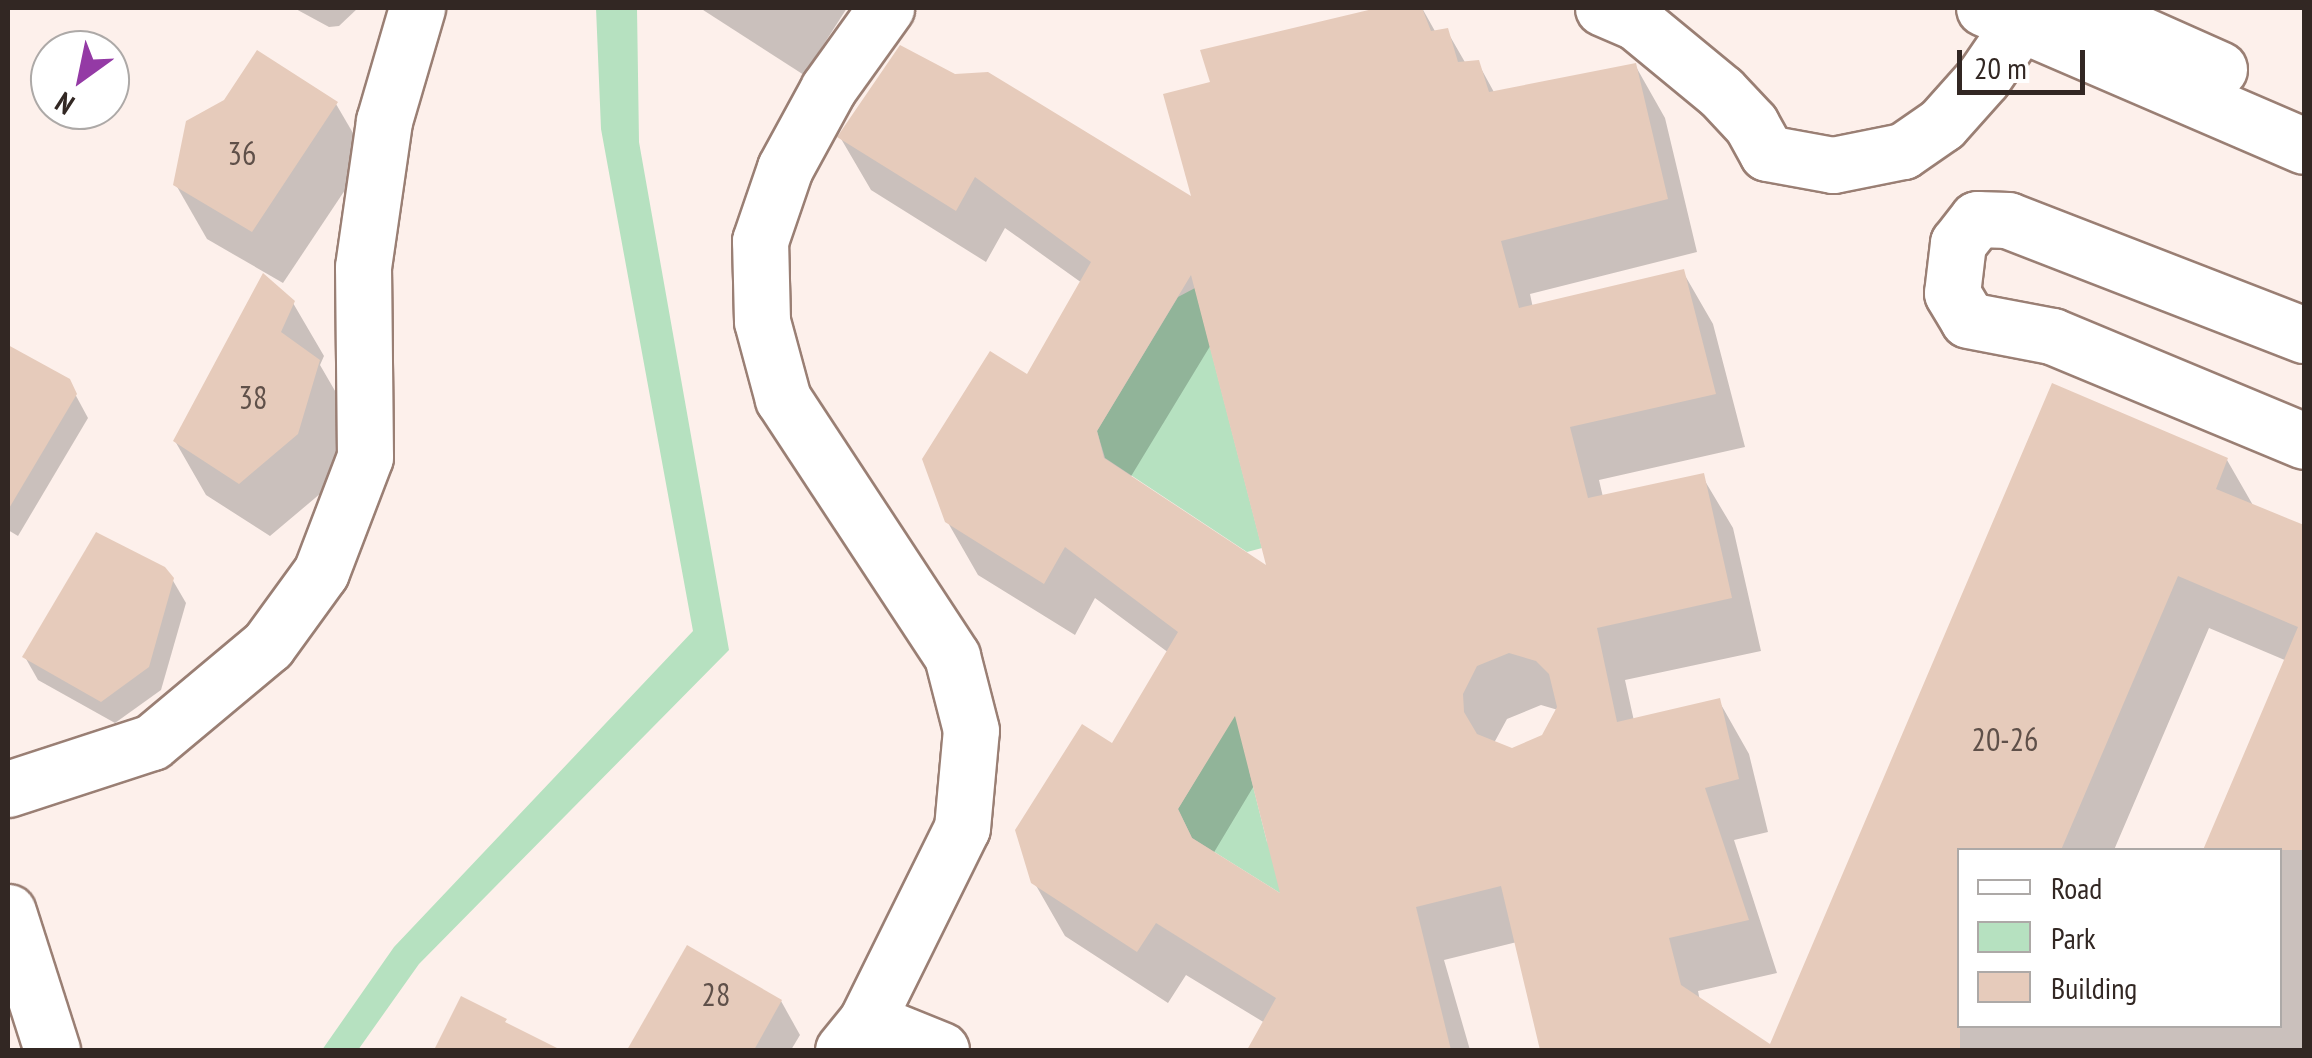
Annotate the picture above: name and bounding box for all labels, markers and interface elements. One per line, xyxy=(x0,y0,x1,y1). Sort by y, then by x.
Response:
north arrow xyxy=(30,30,130,130)
scale bar xyxy=(1962,30,2090,92)
text: 20 m xyxy=(1974,48,2027,87)
text: N xyxy=(48,84,81,124)
house number: 36 xyxy=(228,134,256,172)
house number: 38 xyxy=(239,378,267,416)
house number: 20-26 xyxy=(1972,720,2038,758)
legend xyxy=(1957,848,2282,1028)
text: Road xyxy=(2051,868,2102,907)
text: Park xyxy=(2051,918,2096,957)
text: Building xyxy=(2051,968,2137,1007)
house number: 28 xyxy=(702,975,730,1013)

